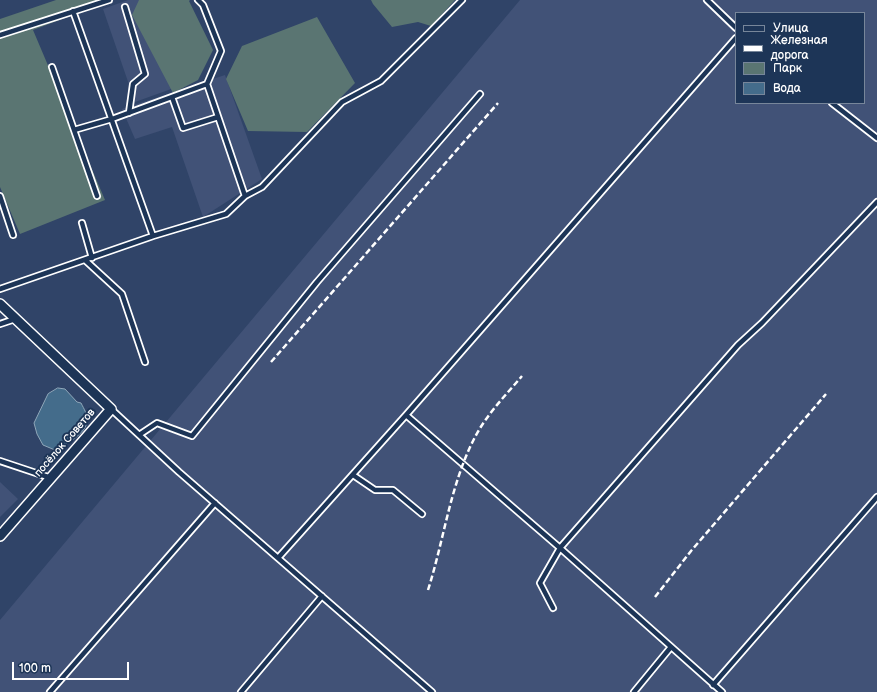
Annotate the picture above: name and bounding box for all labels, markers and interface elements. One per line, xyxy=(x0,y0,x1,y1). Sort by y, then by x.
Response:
legend xyxy=(735,12,865,104)
text: Улица xyxy=(773,21,809,36)
text: Железная дорога xyxy=(771,33,828,63)
text: Парк xyxy=(773,61,802,76)
text: Вода xyxy=(773,81,801,96)
street label: посёлок Советов xyxy=(32,406,98,480)
scale bar xyxy=(14,654,131,680)
text: 100 m xyxy=(19,661,51,676)

